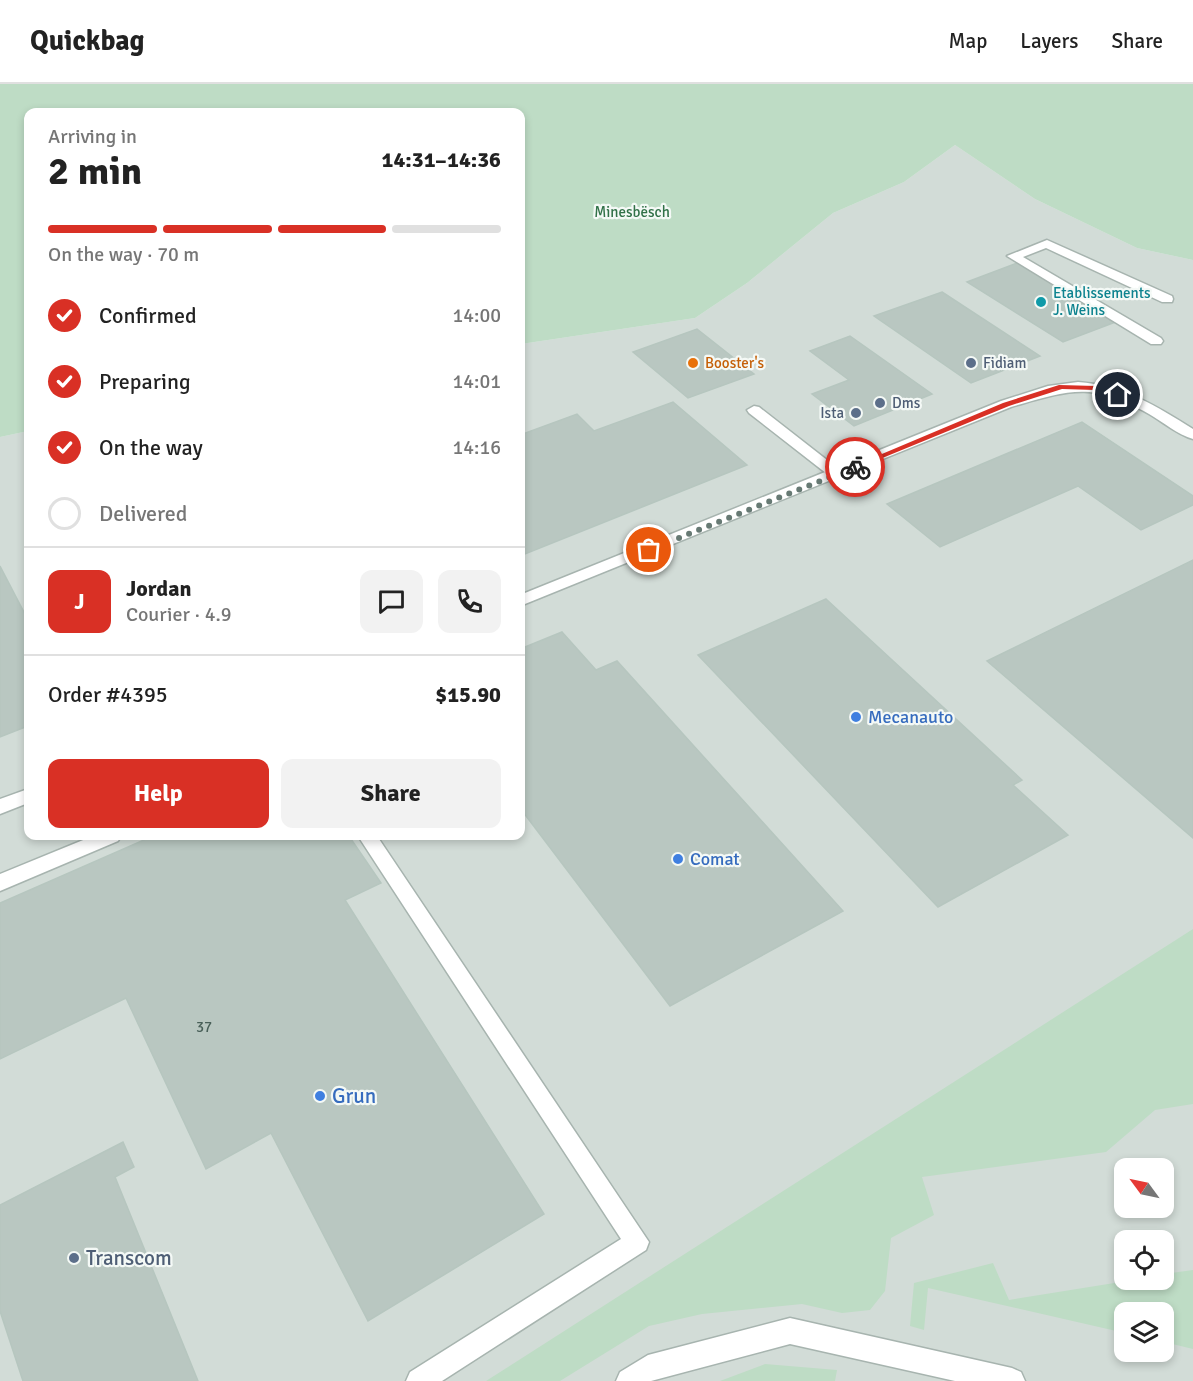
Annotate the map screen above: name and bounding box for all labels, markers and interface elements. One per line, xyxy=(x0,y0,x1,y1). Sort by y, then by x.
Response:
text: Quickbag xyxy=(30,24,145,58)
text: Map xyxy=(949,28,987,54)
text: Layers xyxy=(1020,28,1078,54)
text: Share xyxy=(1111,28,1163,54)
text: Arriving in xyxy=(48,124,137,149)
text: 14:31–14:36 xyxy=(382,146,501,173)
text: 2 min xyxy=(48,147,142,195)
park label: Minesbësch xyxy=(594,203,670,221)
text: On the way · 70 m xyxy=(48,242,199,267)
place label: Etablissements J. Weins xyxy=(1053,284,1151,319)
marker: Etablissements J. Weins xyxy=(1034,295,1048,309)
icon: check xyxy=(48,299,81,332)
text: Confirmed xyxy=(99,302,197,329)
text: 14:00 xyxy=(452,303,501,328)
place label: Booster's xyxy=(705,354,764,372)
place label: Fidiam xyxy=(983,354,1026,372)
marker: Booster's xyxy=(686,356,700,370)
marker: Fidiam xyxy=(964,356,978,370)
icon: check xyxy=(48,365,81,398)
text: Preparing xyxy=(99,368,191,395)
text: 14:01 xyxy=(452,369,501,394)
pin xyxy=(1092,369,1143,420)
icon: home xyxy=(1101,378,1134,411)
place label: Dms xyxy=(892,394,921,412)
marker: Dms xyxy=(873,396,887,410)
place label: Ista xyxy=(820,404,844,422)
marker: Ista xyxy=(849,406,863,420)
icon: check xyxy=(48,431,81,464)
text: On the way xyxy=(99,434,203,461)
text: 14:16 xyxy=(452,435,501,460)
courier xyxy=(825,437,885,497)
icon: bike xyxy=(839,451,872,484)
text: Delivered xyxy=(99,500,187,527)
pin xyxy=(623,524,674,575)
icon: bag xyxy=(632,533,665,566)
button: chat xyxy=(360,570,423,633)
button: phone xyxy=(438,570,501,633)
text: Jordan xyxy=(126,575,192,602)
text: J xyxy=(74,588,85,615)
text: Courier · 4.9 xyxy=(126,602,232,627)
text: Order #4395 xyxy=(48,681,168,708)
text: $15.90 xyxy=(435,681,501,708)
place label: Mecanauto xyxy=(868,706,953,728)
marker: Mecanauto xyxy=(849,710,863,724)
button: Help xyxy=(48,759,269,828)
button: Share xyxy=(281,759,501,828)
place label: Comat xyxy=(690,848,740,870)
marker: Comat xyxy=(671,852,685,866)
house number: 37 xyxy=(196,1018,212,1036)
place label: Grun xyxy=(332,1083,376,1109)
marker: Grun xyxy=(313,1089,327,1103)
north arrow xyxy=(1114,1158,1174,1218)
map controls xyxy=(1114,1158,1174,1362)
button: locate xyxy=(1114,1230,1174,1290)
place label: Transcom xyxy=(86,1245,172,1271)
marker: Transcom xyxy=(67,1251,81,1265)
button: layers xyxy=(1114,1302,1174,1362)

